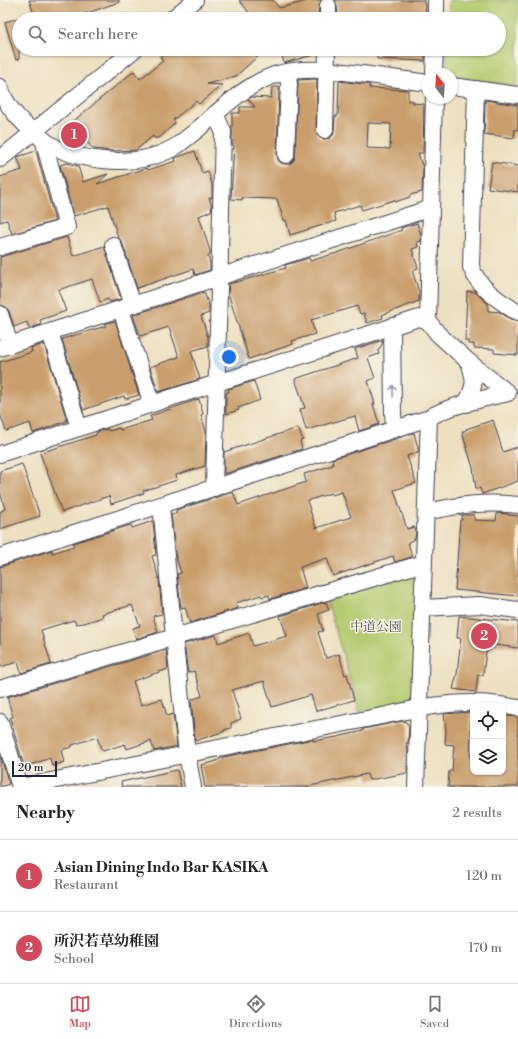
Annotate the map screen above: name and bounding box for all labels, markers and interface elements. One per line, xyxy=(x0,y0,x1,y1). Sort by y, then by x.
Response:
search box xyxy=(12,12,506,56)
icon: search xyxy=(26,23,48,45)
text: Search here xyxy=(58,25,138,44)
north arrow xyxy=(422,68,458,104)
pin: 1 xyxy=(61,120,87,150)
your location xyxy=(219,347,239,367)
one-way arrow xyxy=(389,385,396,398)
park label: 中道公園 xyxy=(350,619,402,635)
pin: 2 xyxy=(471,621,497,651)
map controls xyxy=(470,703,506,775)
button: locate xyxy=(470,703,506,739)
button: layers xyxy=(470,739,506,775)
scale bar xyxy=(12,759,57,778)
text: 20 m xyxy=(18,761,43,775)
text: Nearby xyxy=(16,802,75,824)
text: 2 results xyxy=(453,805,502,821)
text: Asian Dining Indo Bar KASIKA xyxy=(54,858,269,877)
text: 1 xyxy=(26,868,32,884)
text: 120 m xyxy=(466,868,502,884)
text: Restaurant xyxy=(54,877,119,893)
text: 所沢若草幼稚園 xyxy=(54,932,159,951)
text: 2 xyxy=(25,940,33,956)
text: 170 m xyxy=(468,940,502,956)
text: School xyxy=(54,951,94,967)
tab: Map xyxy=(69,993,91,1031)
tab: Directions xyxy=(229,993,282,1031)
tab: Saved xyxy=(420,993,449,1031)

